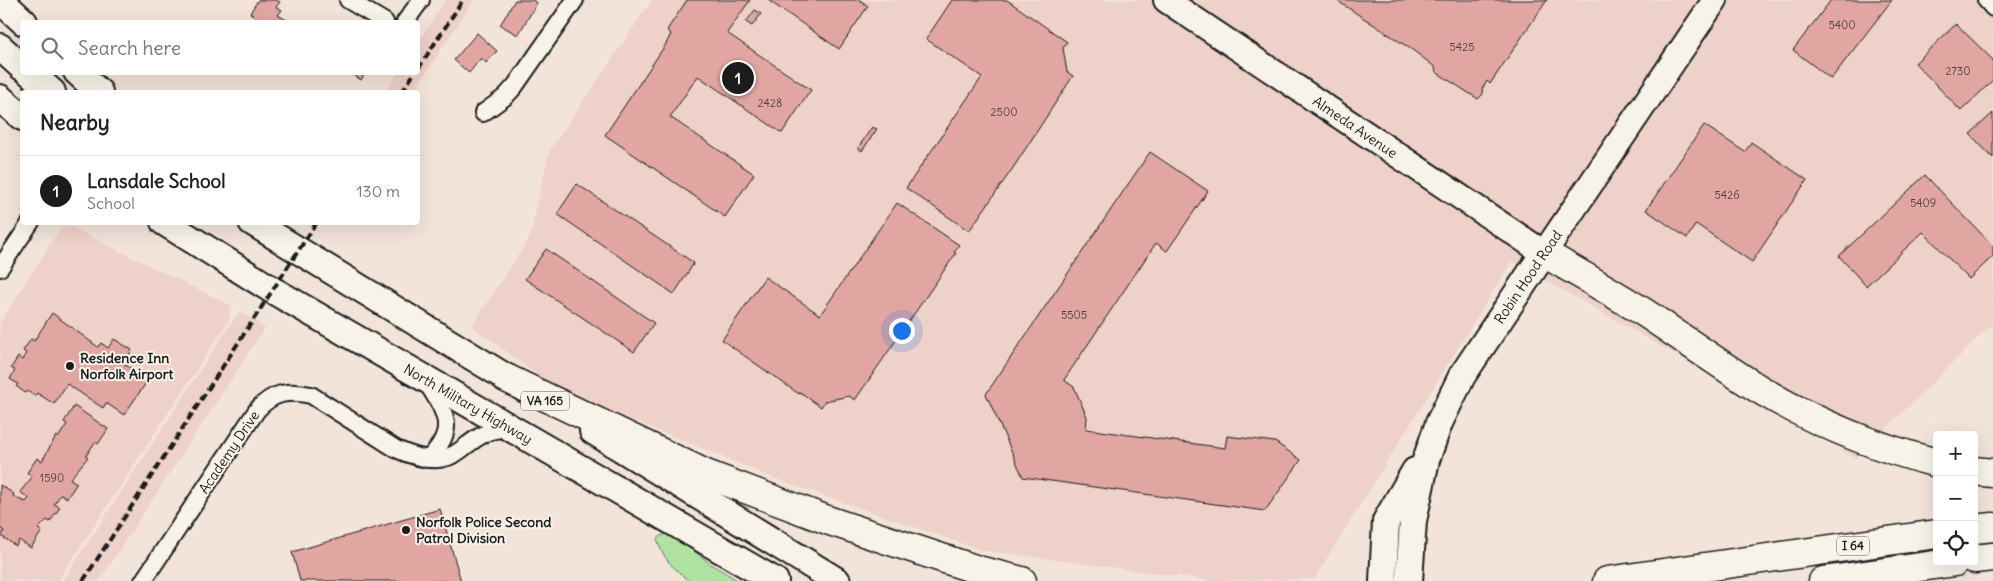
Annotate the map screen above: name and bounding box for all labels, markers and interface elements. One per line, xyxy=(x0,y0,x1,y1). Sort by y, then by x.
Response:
house number: 5400 xyxy=(1828,18,1856,32)
search box xyxy=(20,20,420,75)
icon: search xyxy=(38,34,66,62)
text: Search here xyxy=(78,36,181,60)
house number: 5425 xyxy=(1449,40,1475,54)
pin: 1 xyxy=(722,59,754,97)
house number: 2730 xyxy=(1946,64,1970,78)
street label: Almeda Avenue xyxy=(1309,92,1401,162)
house number: 2428 xyxy=(758,96,782,110)
house number: 2500 xyxy=(991,105,1017,119)
text: Nearby xyxy=(40,109,110,136)
text: Lansdale School xyxy=(87,169,226,193)
text: 1 xyxy=(53,181,59,201)
text: 130 m xyxy=(356,181,400,201)
house number: 5426 xyxy=(1714,188,1740,202)
text: School xyxy=(87,193,135,213)
house number: 5409 xyxy=(1910,196,1936,210)
street label: Robin Hood Road xyxy=(1490,227,1566,327)
house number: 5505 xyxy=(1061,308,1087,322)
your location xyxy=(889,318,915,344)
place label: Residence Inn Norfolk Airport xyxy=(80,349,173,383)
marker: Residence Inn Norfolk Airport xyxy=(64,360,76,372)
street label: North Military Highway xyxy=(400,360,536,448)
road number: VA 165 xyxy=(521,392,569,411)
street label: Academy Drive xyxy=(195,407,263,497)
map controls xyxy=(1933,431,1978,566)
button: + xyxy=(1933,431,1978,476)
house number: 1590 xyxy=(40,471,64,485)
button: − xyxy=(1933,476,1978,521)
place label: Norfolk Police Second Patrol Division xyxy=(416,513,552,547)
button: locate xyxy=(1933,521,1978,566)
marker: Norfolk Police Second Patrol Division xyxy=(400,524,412,536)
road number: I 64 xyxy=(1837,536,1869,556)

